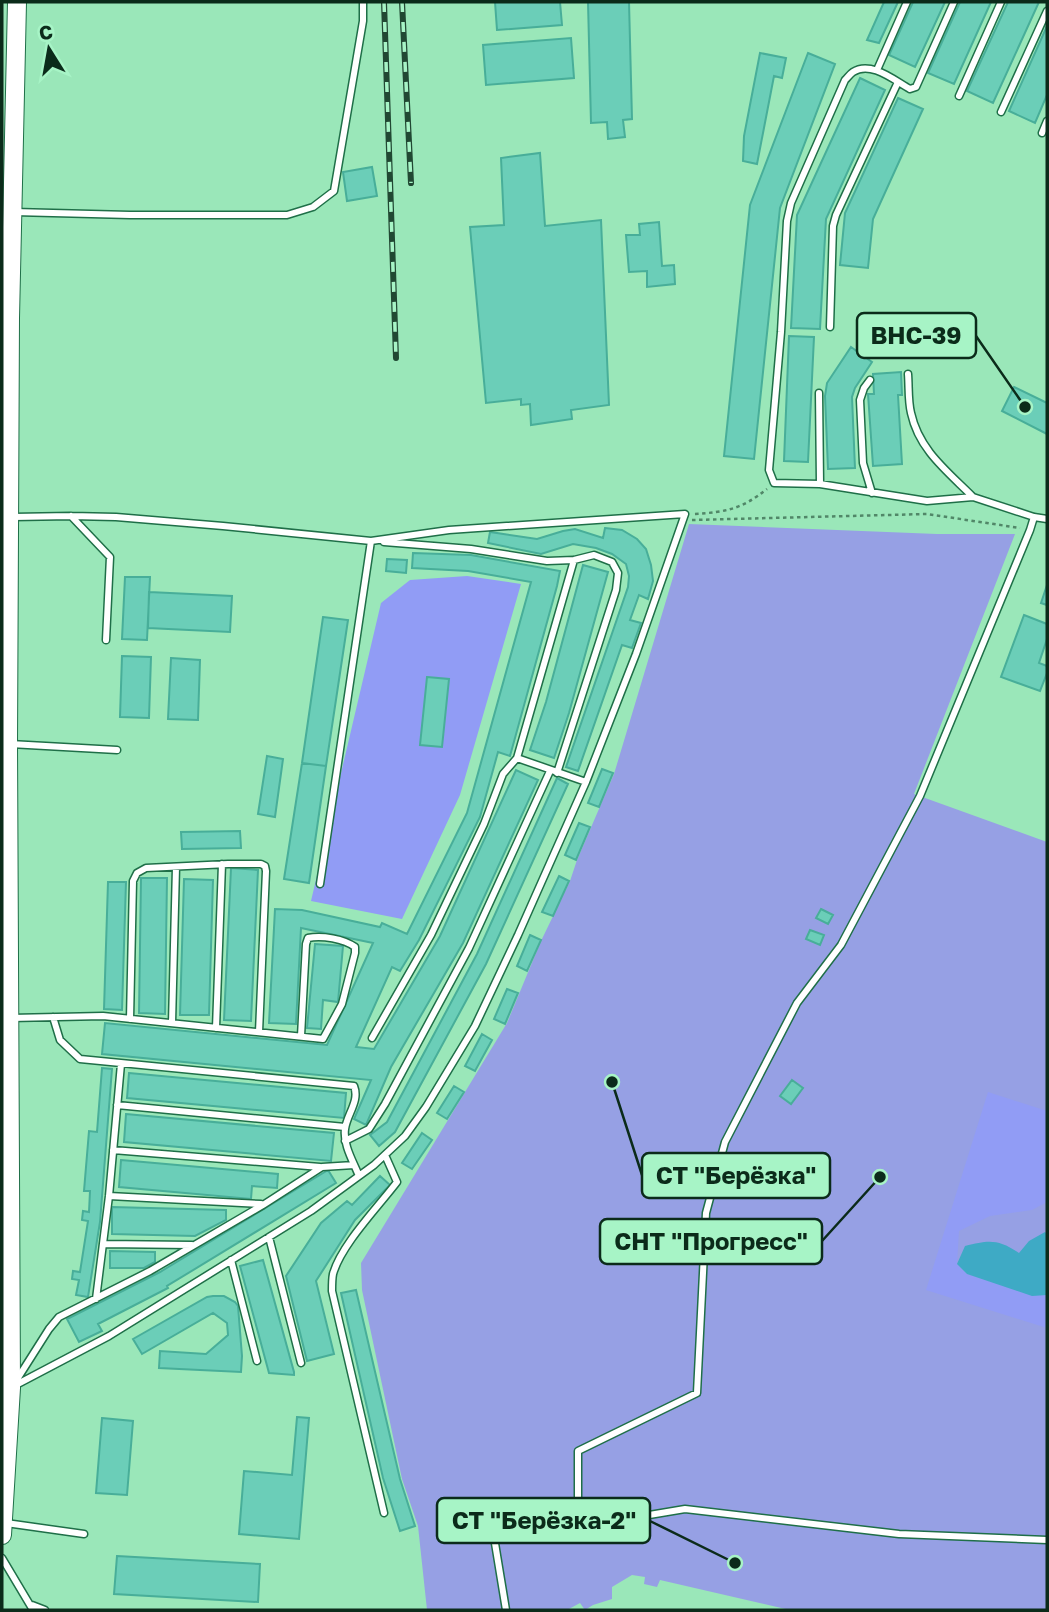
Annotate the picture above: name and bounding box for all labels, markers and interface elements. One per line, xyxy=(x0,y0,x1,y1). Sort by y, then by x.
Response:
north arrow xyxy=(14,14,84,84)
text: С xyxy=(37,19,54,44)
callout: ВНС-39 xyxy=(857,313,976,358)
text: ВНС-39 xyxy=(870,320,962,349)
callout: СТ "Берёзка" xyxy=(642,1153,830,1198)
text: СТ "Берёзка" xyxy=(656,1160,816,1189)
callout: СНТ "Прогресс" xyxy=(600,1219,822,1264)
text: СНТ "Прогресс" xyxy=(614,1226,808,1255)
callout: СТ "Берёзка-2" xyxy=(437,1498,650,1543)
text: СТ "Берёзка-2" xyxy=(452,1505,636,1534)

